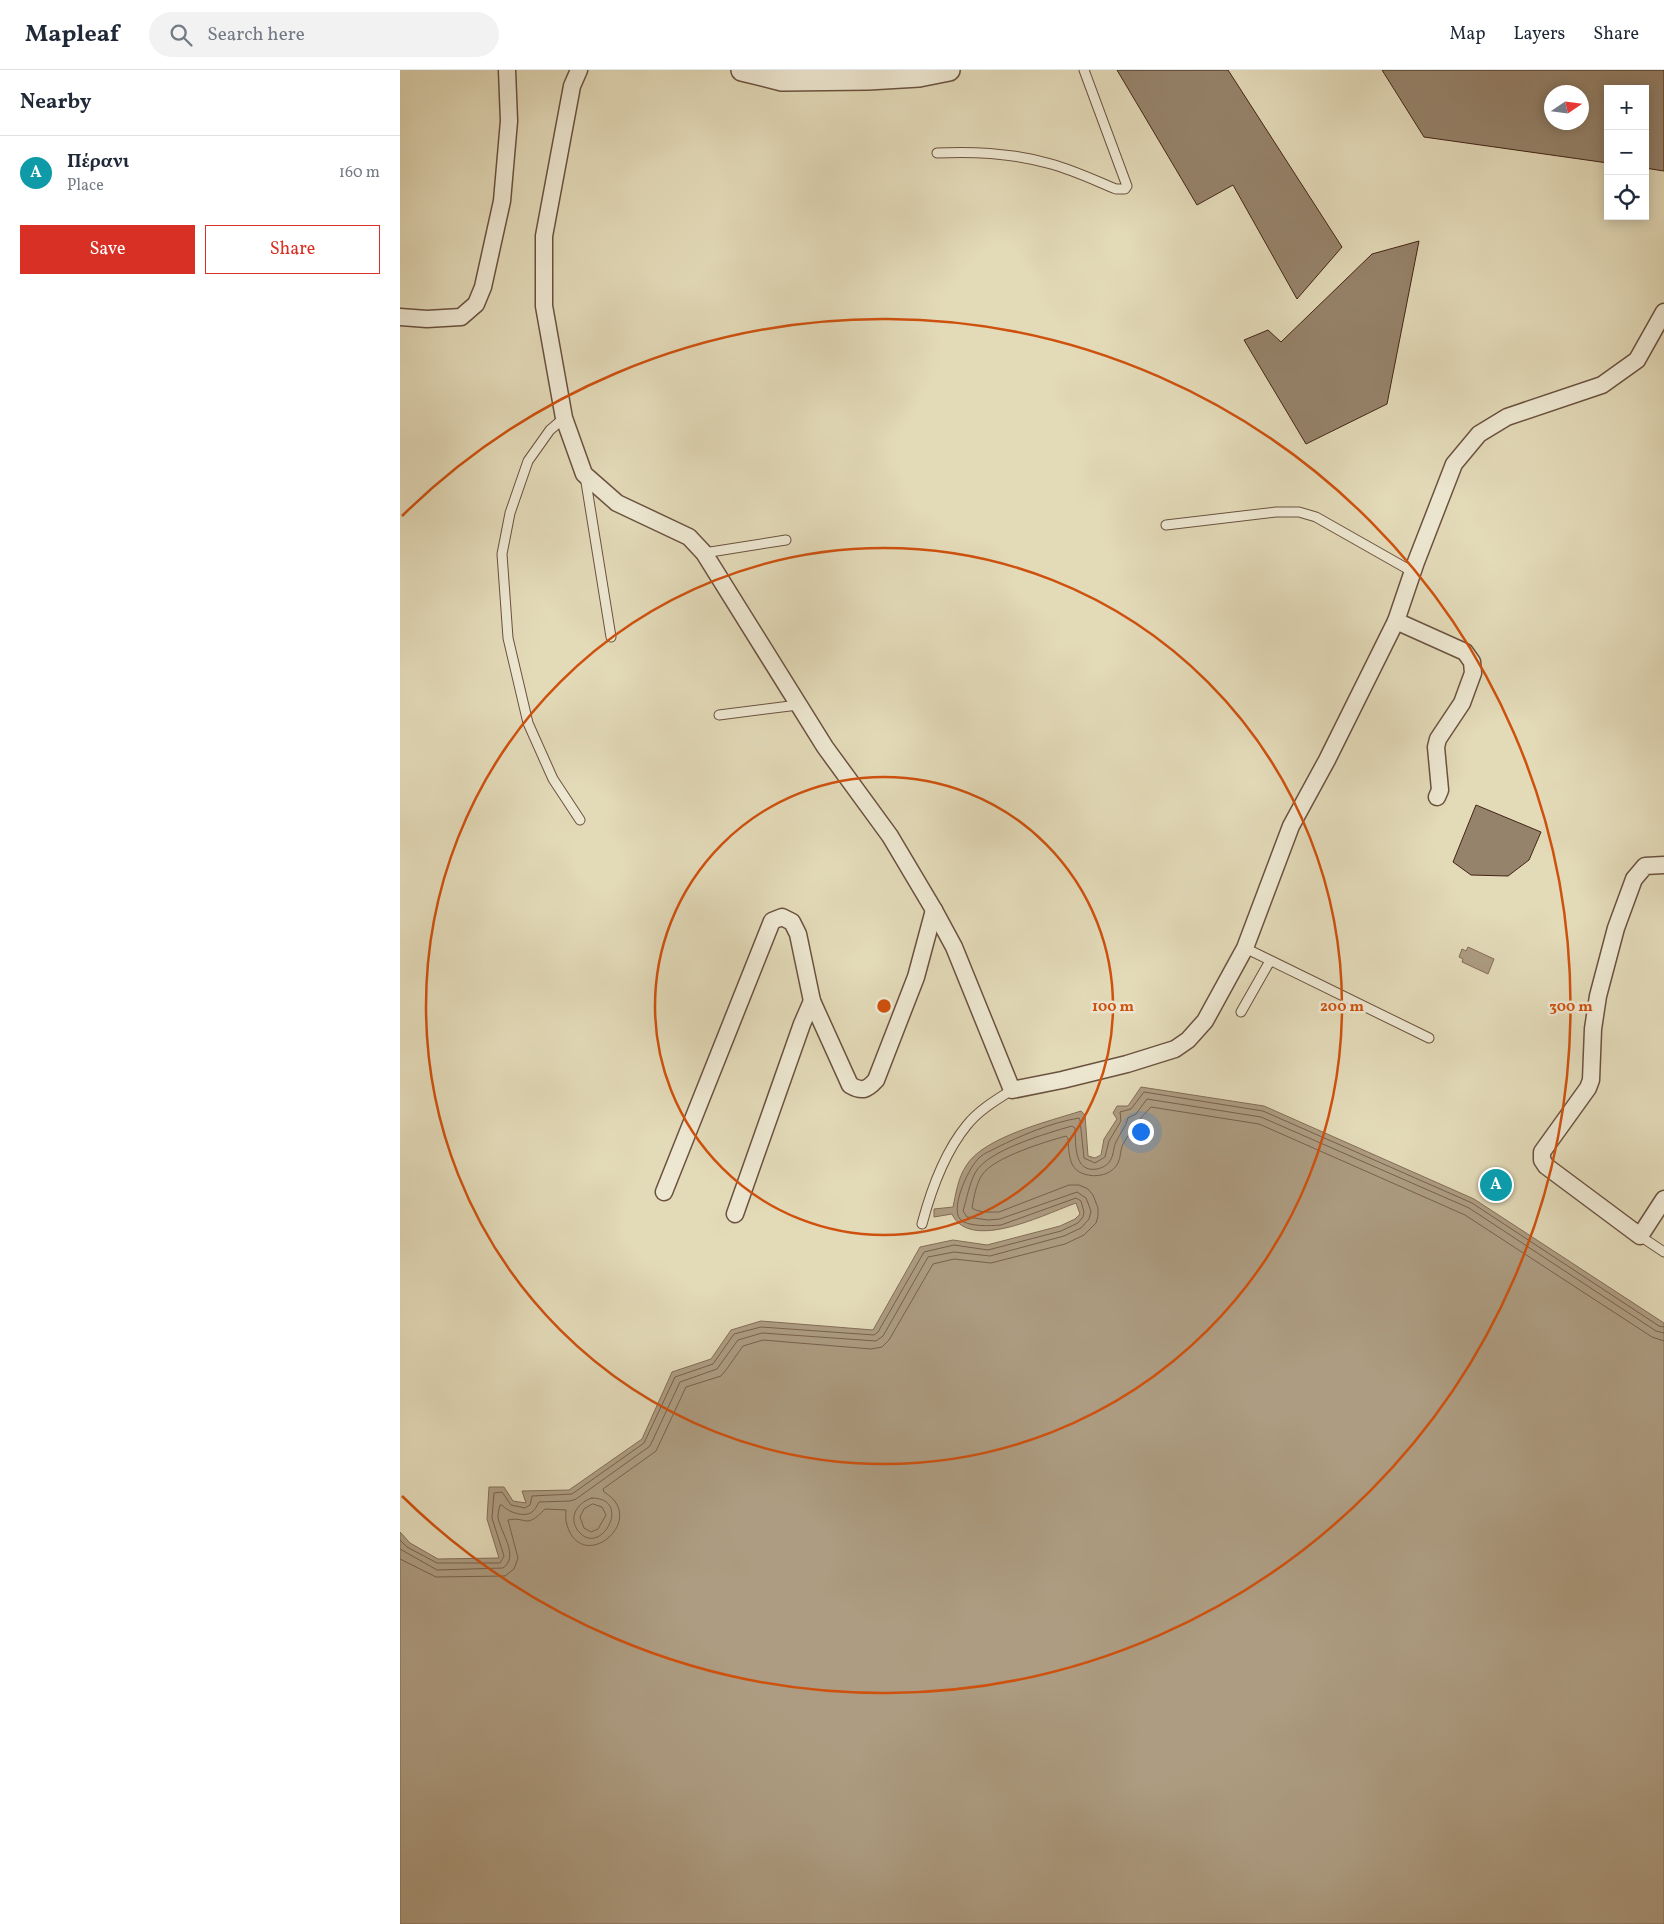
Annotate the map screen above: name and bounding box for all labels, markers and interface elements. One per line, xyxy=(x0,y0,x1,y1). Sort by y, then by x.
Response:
search box xyxy=(149,12,499,57)
text: Mapleaf xyxy=(25,18,119,52)
icon: search xyxy=(167,21,195,49)
text: Search here xyxy=(207,22,305,48)
text: Map xyxy=(1449,22,1485,47)
text: Layers xyxy=(1513,22,1565,47)
text: Share xyxy=(1593,22,1639,47)
north arrow xyxy=(1544,85,1589,130)
map controls xyxy=(1604,85,1649,220)
button: + xyxy=(1604,85,1649,130)
text: Nearby xyxy=(20,88,91,117)
button: − xyxy=(1604,130,1649,175)
text: Πέρανι xyxy=(67,149,129,175)
text: A xyxy=(30,162,42,184)
text: 160 m xyxy=(339,162,380,184)
text: Place xyxy=(67,175,104,197)
button: locate xyxy=(1604,175,1649,220)
button: Save xyxy=(20,225,195,274)
button: Share xyxy=(205,225,380,274)
centre of rings xyxy=(875,997,893,1015)
text: 100 m xyxy=(1092,997,1135,1018)
text: 200 m xyxy=(1320,997,1364,1018)
text: 300 m xyxy=(1549,997,1593,1018)
your location xyxy=(1128,1119,1154,1145)
pin: A xyxy=(1480,1166,1512,1204)

